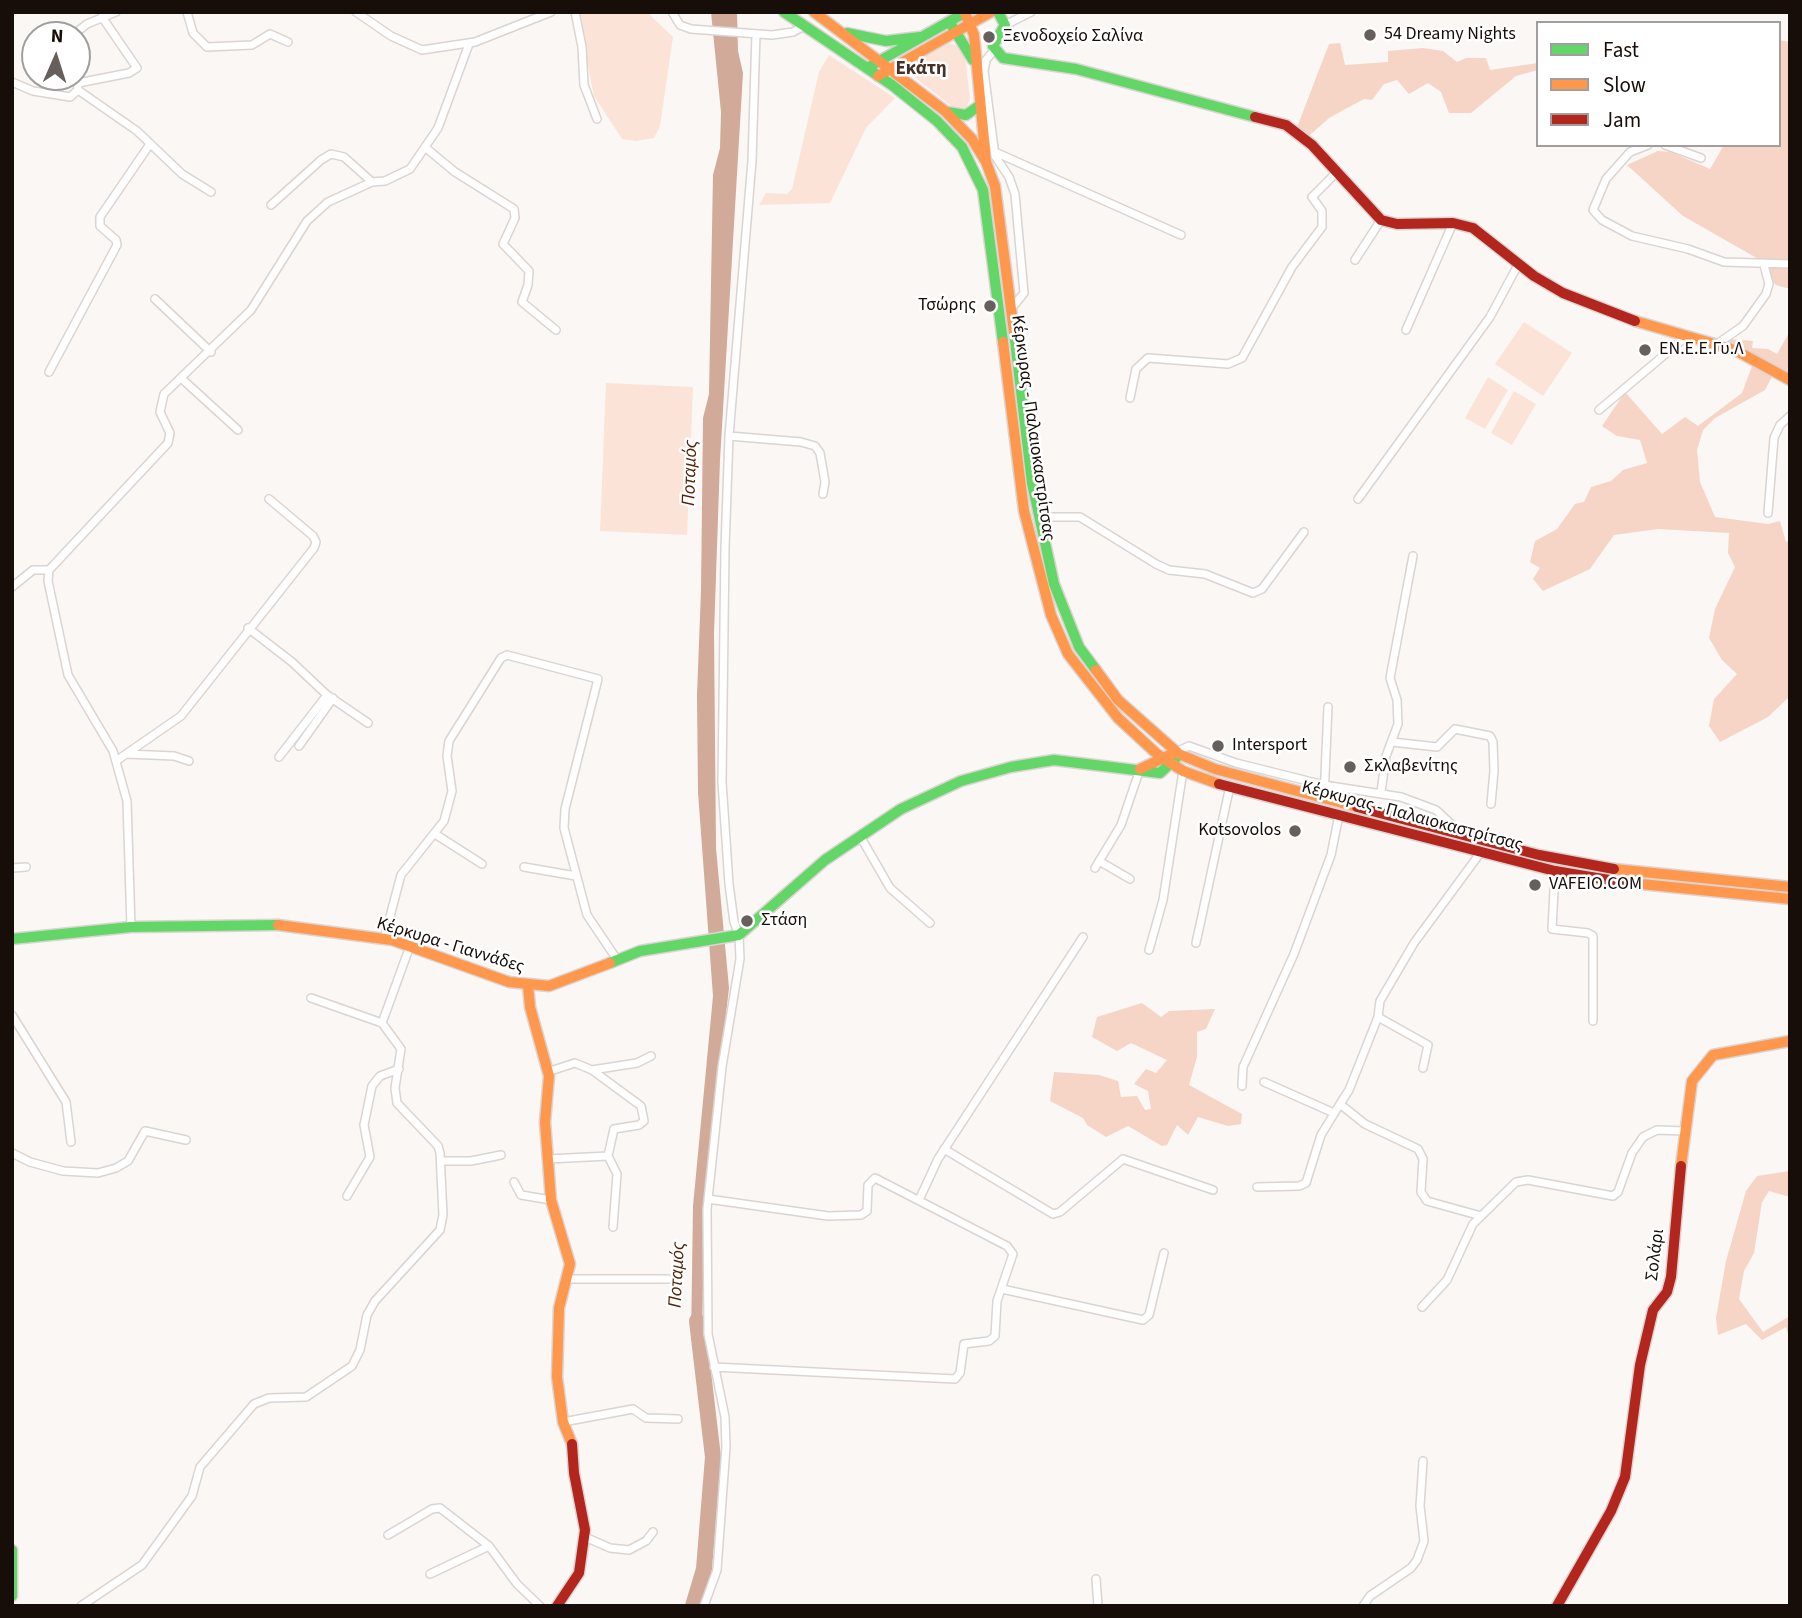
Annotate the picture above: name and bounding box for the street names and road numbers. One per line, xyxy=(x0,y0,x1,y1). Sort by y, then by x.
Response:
street label: Κέρκυρας - Παλαιοκαστρίτσας xyxy=(1005,314,1059,542)
street label: Κέρκυρας - Παλαιοκαστρίτσας xyxy=(1299,777,1525,857)
street label: Κέρκυρα - Γιαννάδες xyxy=(374,913,526,979)
street label: Σολάρι xyxy=(1642,1228,1670,1282)

